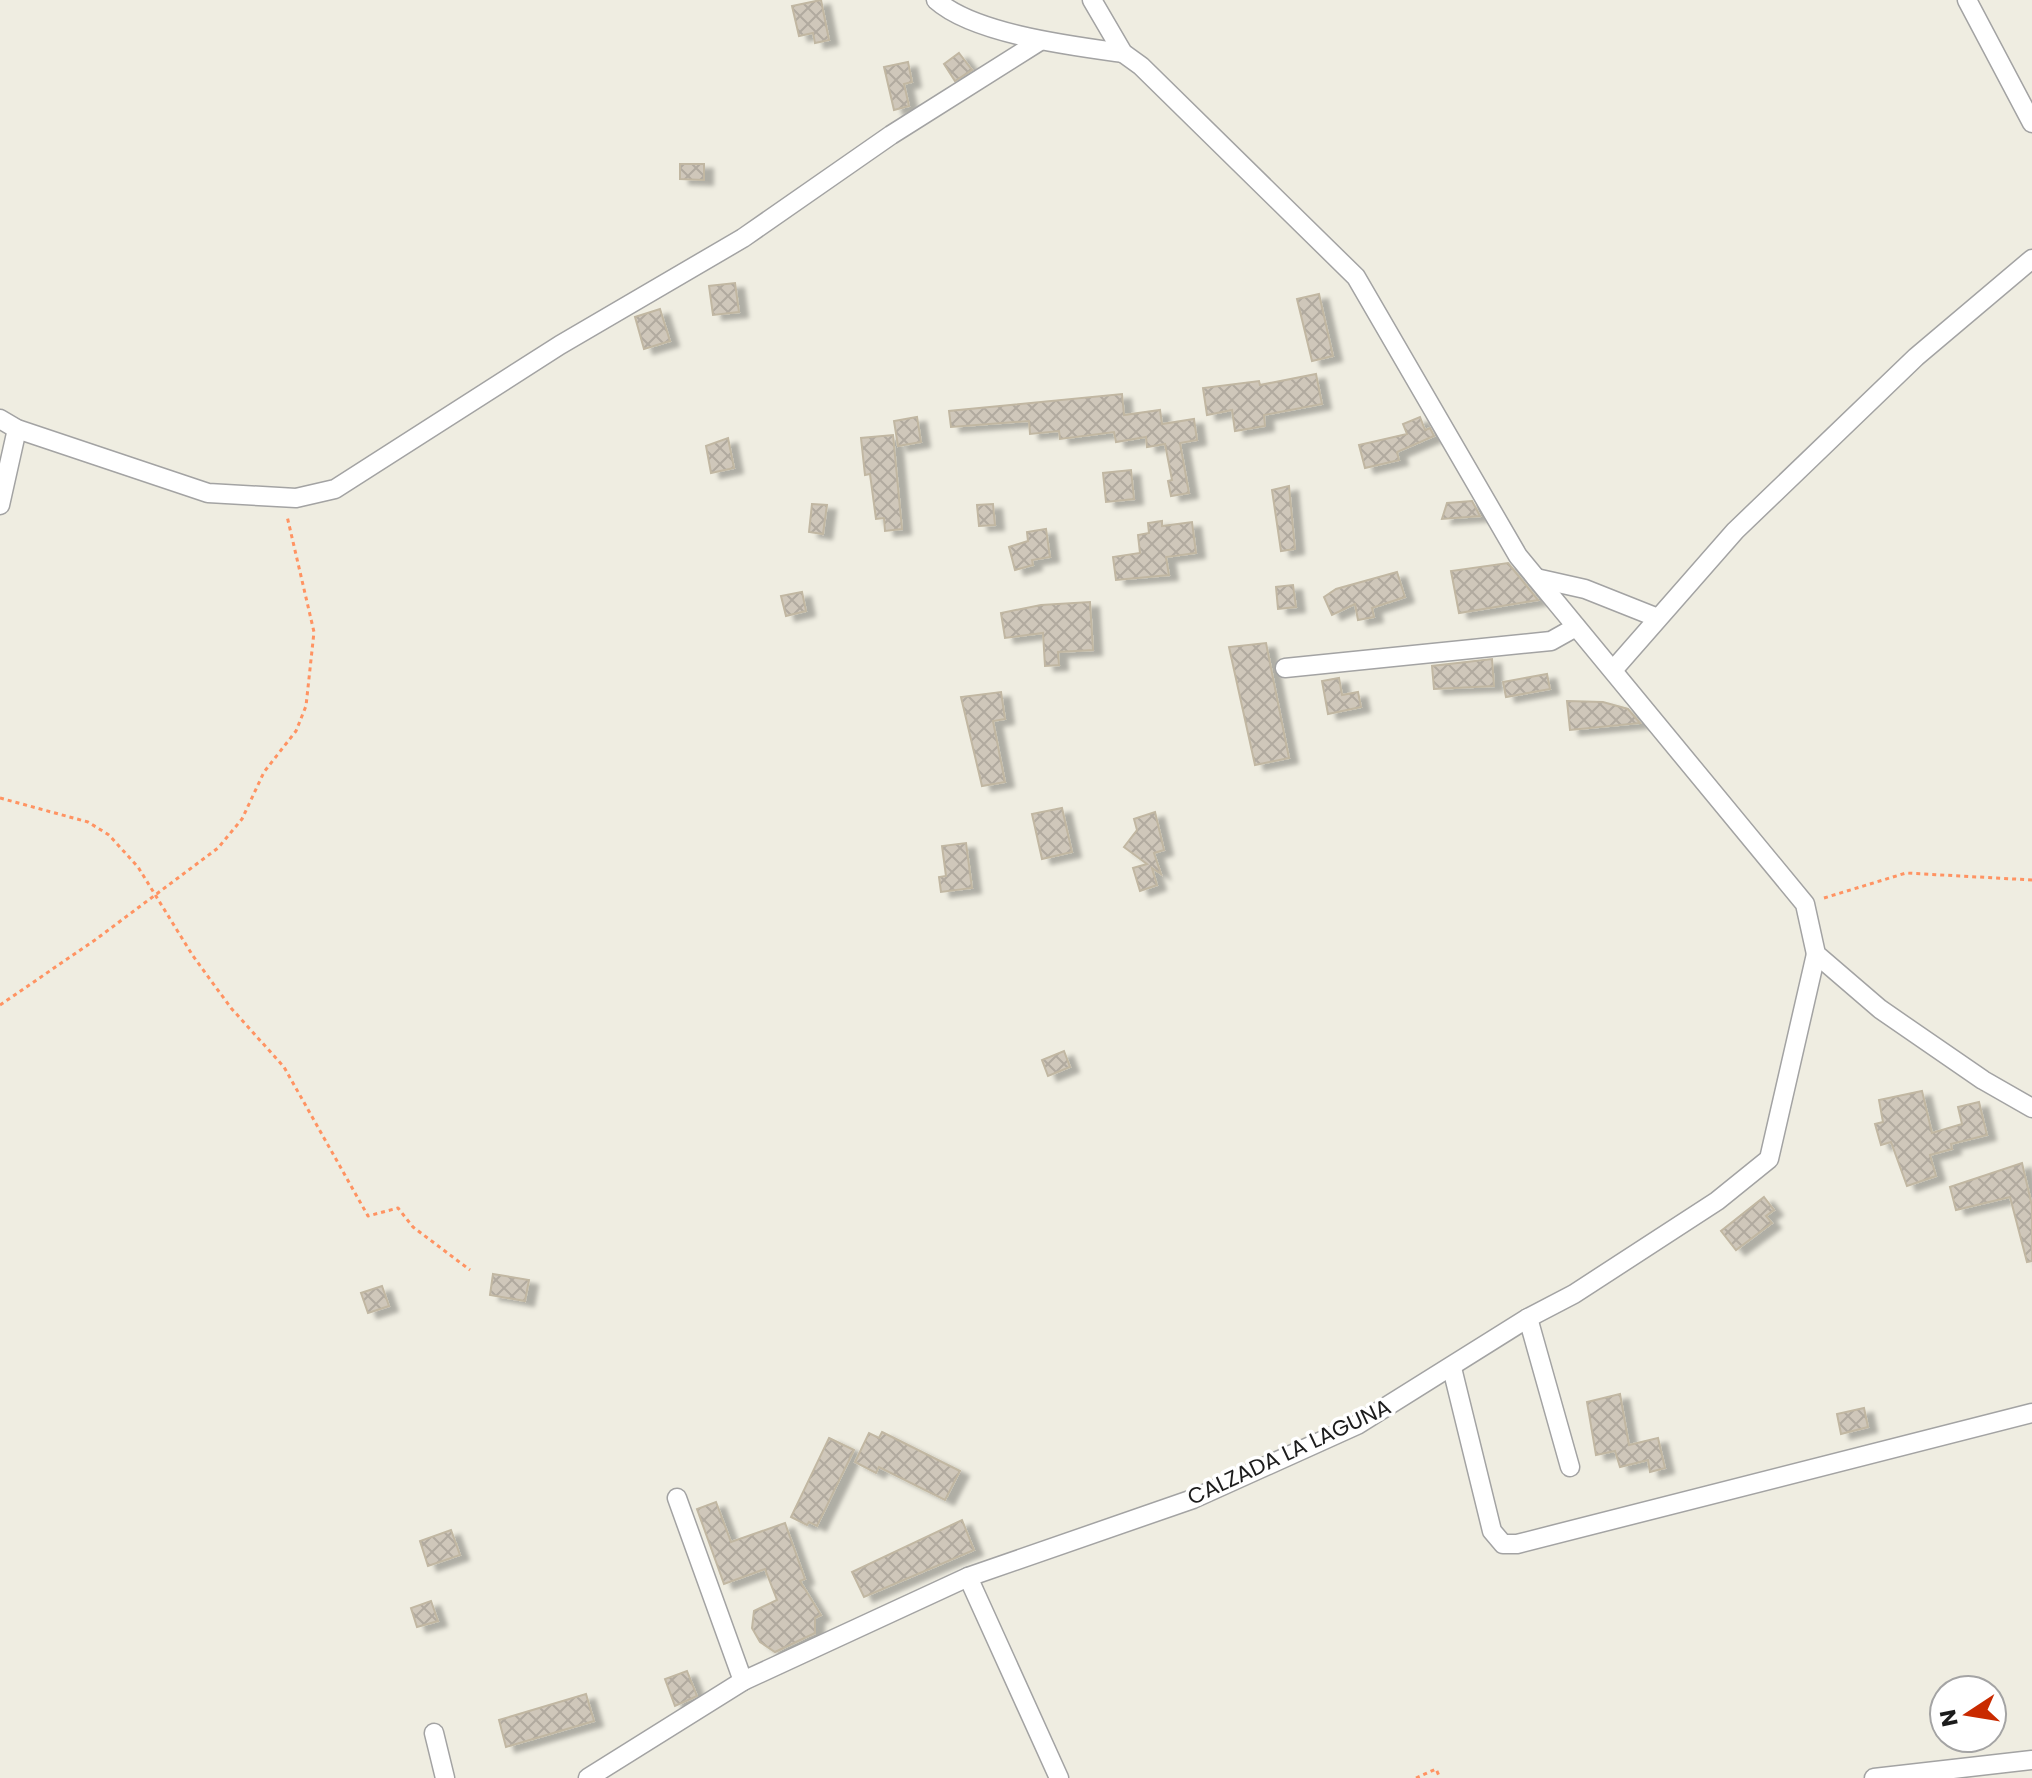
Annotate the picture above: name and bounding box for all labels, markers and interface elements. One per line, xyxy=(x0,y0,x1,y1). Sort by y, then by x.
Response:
street label: CALZADA LA LAGUNA xyxy=(1182,1391,1396,1513)
north arrow xyxy=(1928,1674,2008,1754)
text: N xyxy=(1932,1707,1966,1729)

